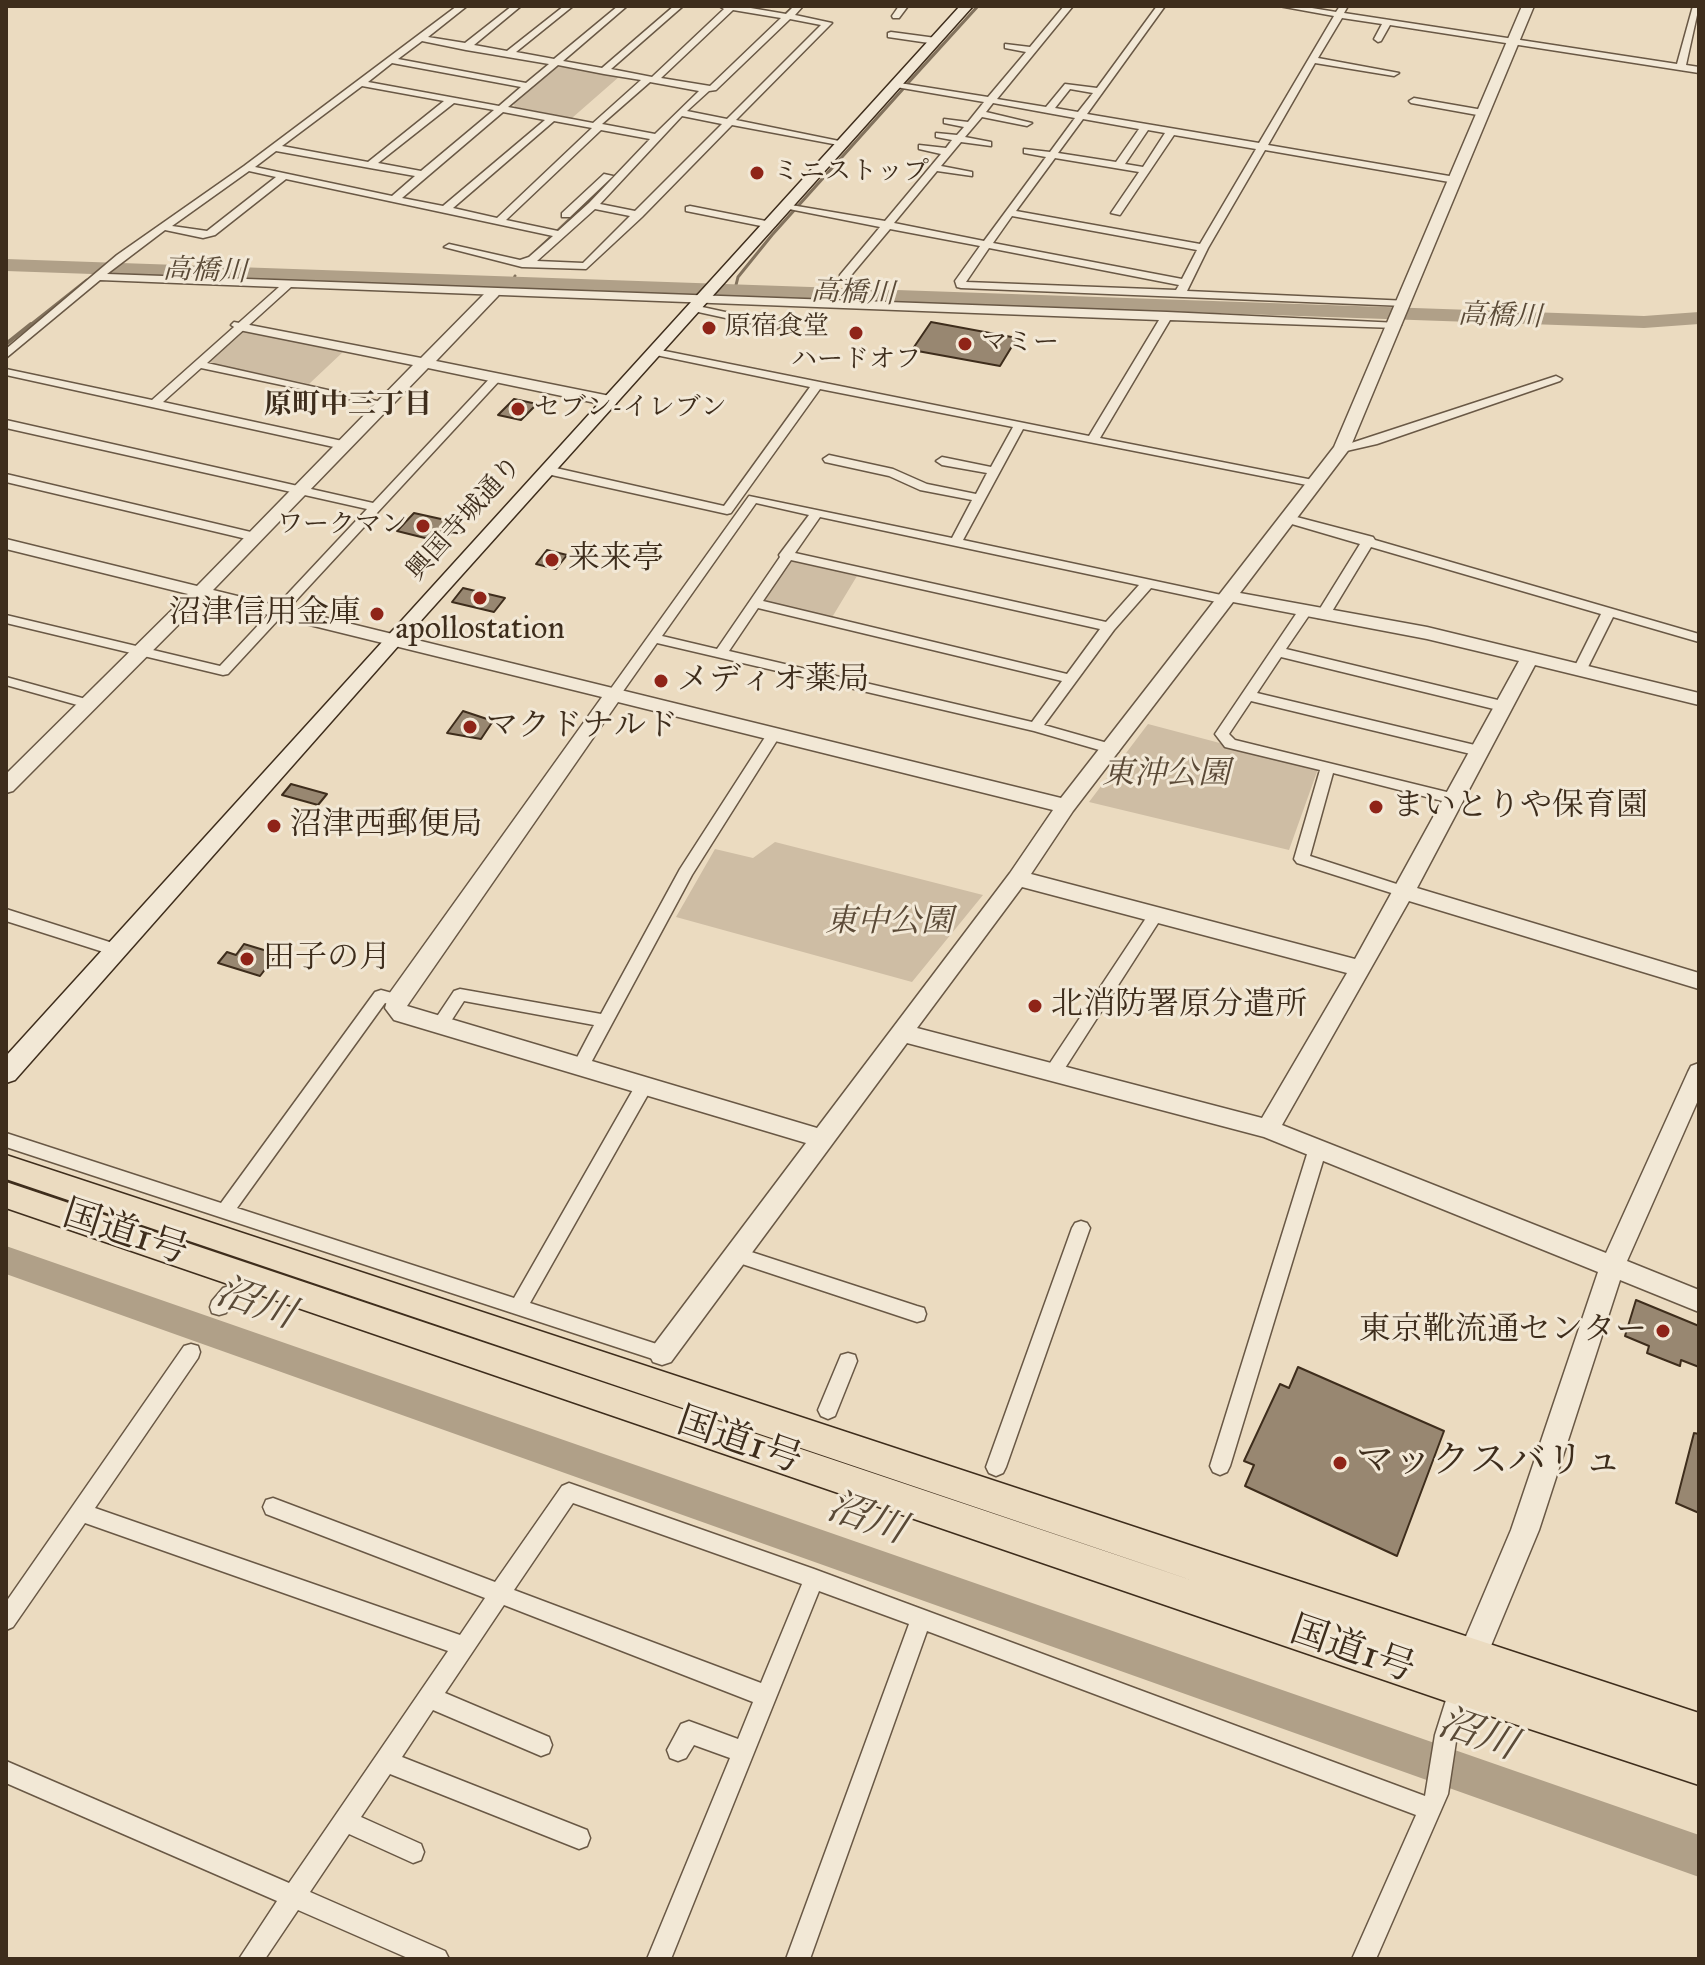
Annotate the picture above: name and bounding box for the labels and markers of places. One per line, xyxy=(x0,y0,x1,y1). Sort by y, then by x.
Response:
place label: ミニストップ xyxy=(773,157,929,189)
marker: ミニストップ xyxy=(748,164,766,182)
place label: 原宿食堂 xyxy=(725,312,829,344)
marker: 原宿食堂 xyxy=(700,319,718,337)
marker: ハードオフ xyxy=(847,324,865,342)
place label: マミー xyxy=(981,328,1059,360)
marker: マミー xyxy=(956,335,974,353)
place label: ハードオフ xyxy=(791,345,921,377)
place label: セブン-イレブン xyxy=(534,393,727,425)
marker: セブン-イレブン xyxy=(509,400,527,418)
place label: ワークマン xyxy=(277,510,407,542)
marker: ワークマン xyxy=(414,517,432,535)
place label: 来来亭 xyxy=(568,541,664,579)
marker: 来来亭 xyxy=(543,551,561,569)
marker: apollostation xyxy=(471,589,489,607)
place label: 沼津信用金庫 xyxy=(169,595,361,633)
marker: 沼津信用金庫 xyxy=(368,605,386,623)
place label: apollostation xyxy=(395,611,565,649)
place label: メディオ薬局 xyxy=(677,662,869,700)
marker: メディオ薬局 xyxy=(652,672,670,690)
place label: マクドナルド xyxy=(486,708,678,746)
marker: マクドナルド xyxy=(461,718,479,736)
place label: まいとりや保育園 xyxy=(1392,788,1648,826)
marker: まいとりや保育園 xyxy=(1367,798,1385,816)
place label: 沼津西郵便局 xyxy=(290,807,482,845)
marker: 沼津西郵便局 xyxy=(265,817,283,835)
place label: 田子の月 xyxy=(263,940,391,978)
marker: 田子の月 xyxy=(238,950,256,968)
place label: 北消防署原分遣所 xyxy=(1051,987,1307,1025)
marker: 北消防署原分遣所 xyxy=(1026,997,1044,1015)
place label: 東京靴流通センター xyxy=(1359,1312,1647,1350)
marker: 東京靴流通センター xyxy=(1654,1322,1672,1340)
place label: マックスバリュ xyxy=(1356,1440,1622,1486)
marker: マックスバリュ xyxy=(1331,1454,1349,1472)

